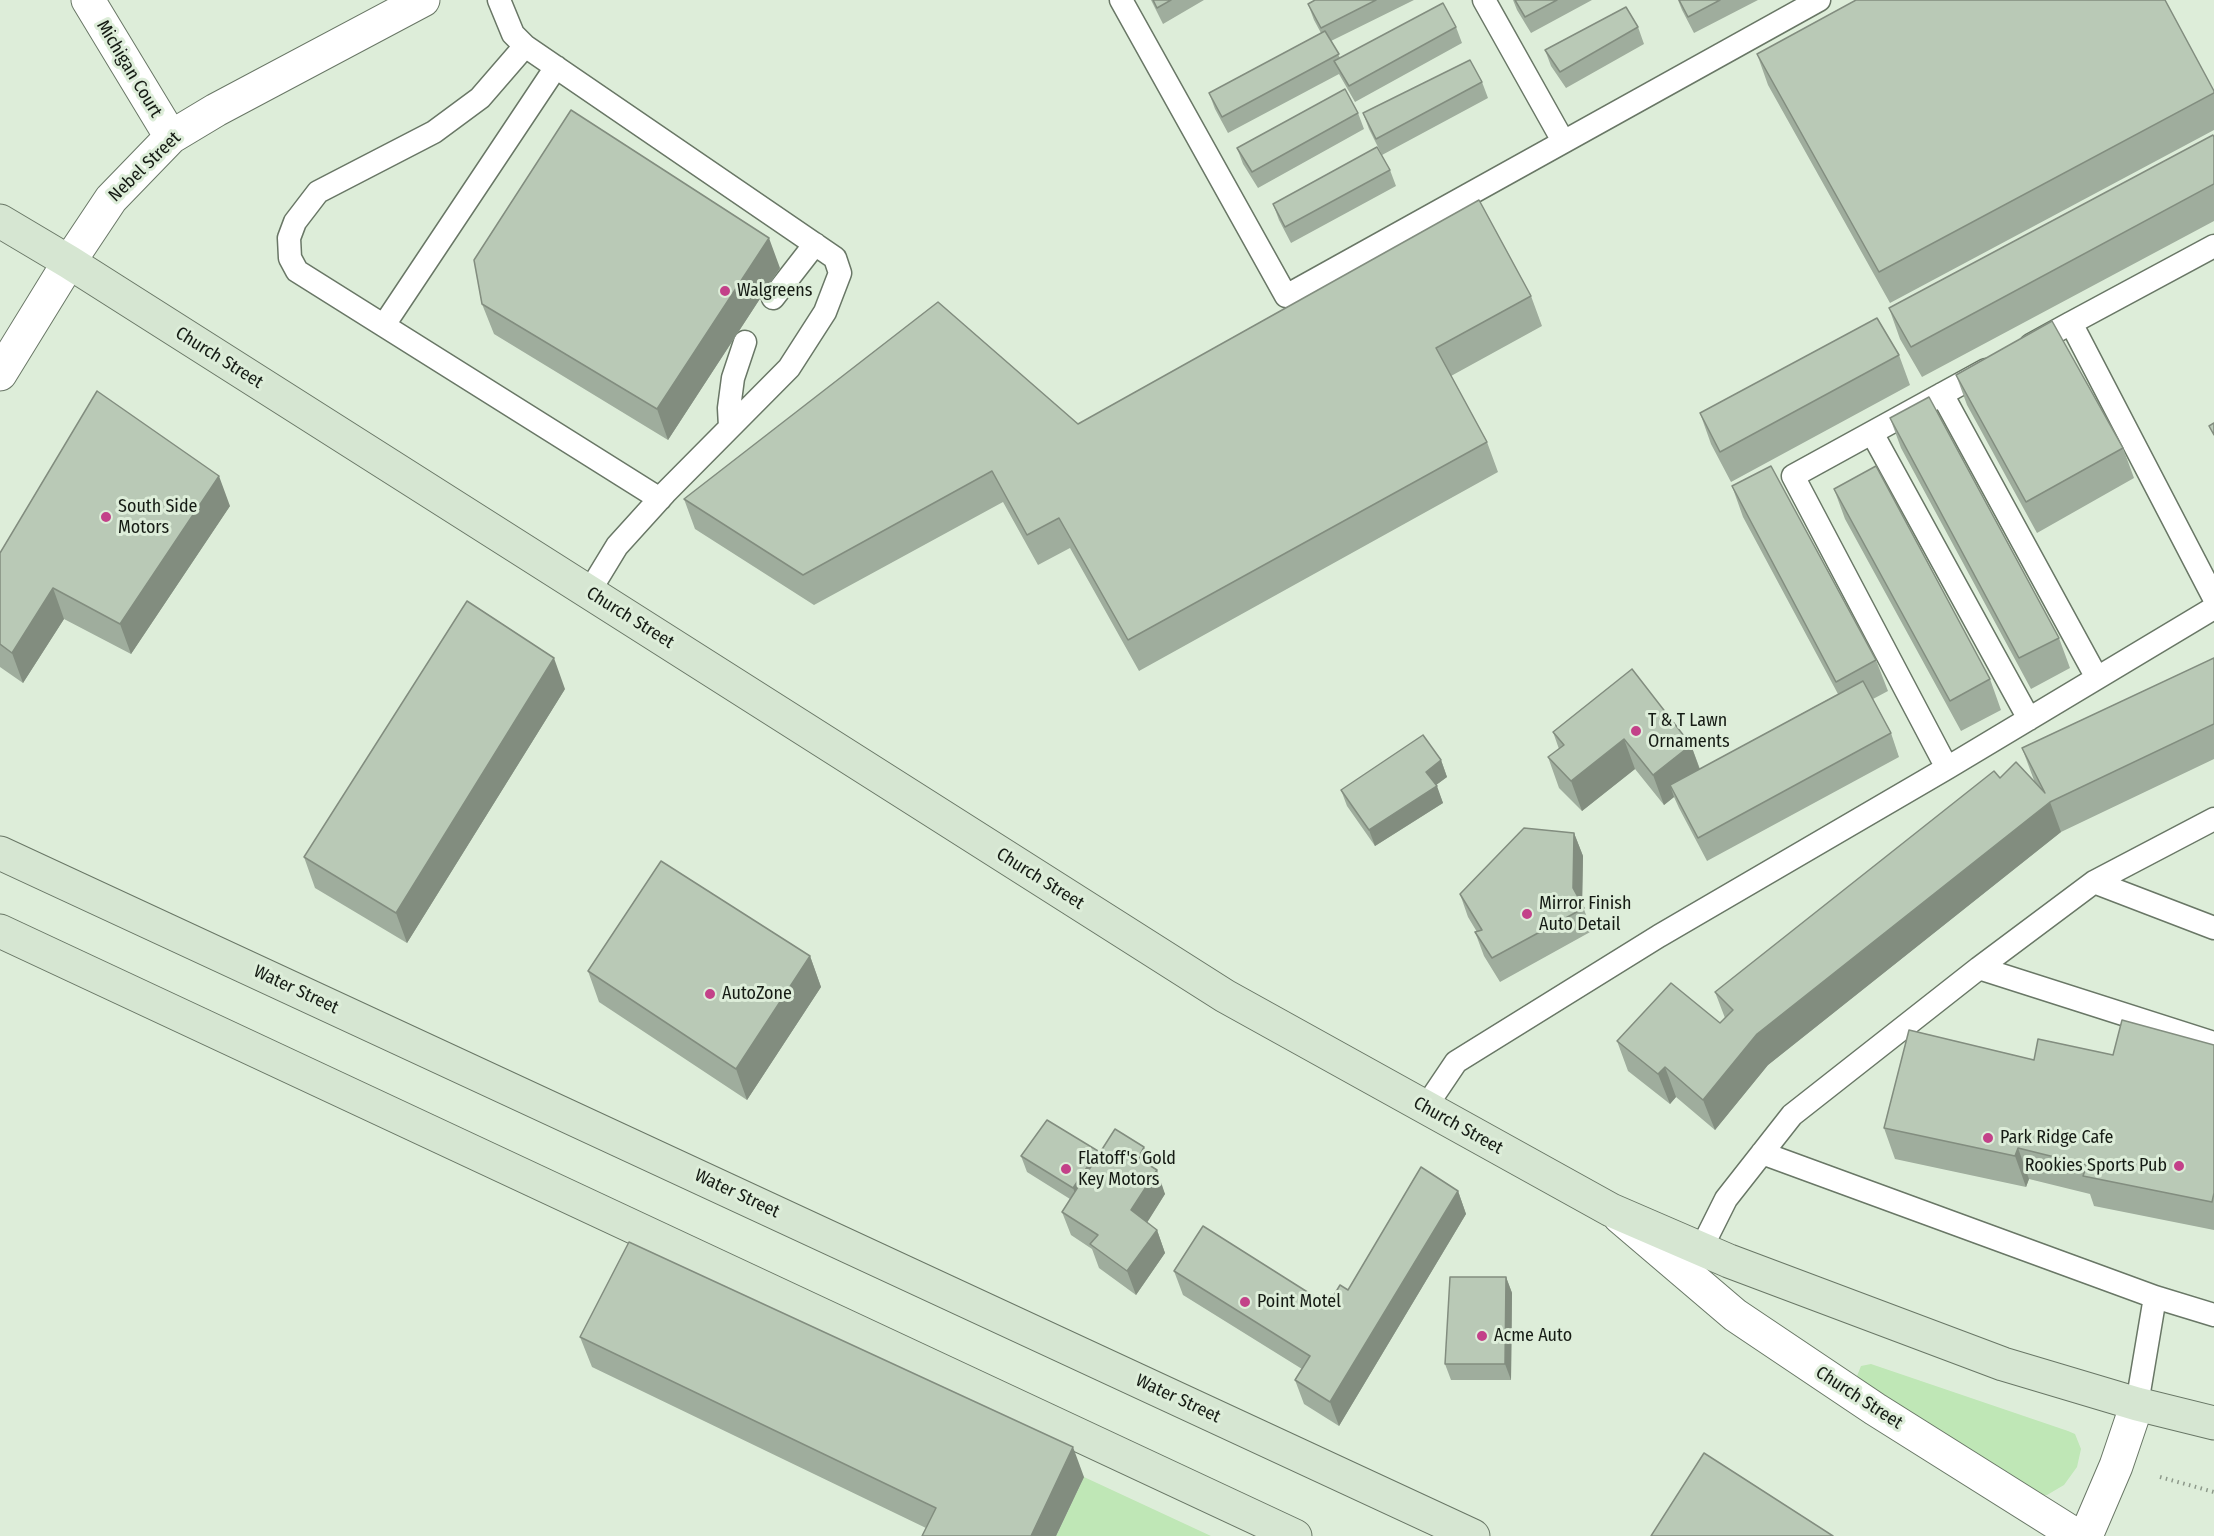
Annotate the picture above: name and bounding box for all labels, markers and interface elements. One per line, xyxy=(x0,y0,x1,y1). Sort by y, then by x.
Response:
street label: Michigan Court xyxy=(92,16,166,122)
street label: Nebel Street xyxy=(105,127,185,207)
place label: Walgreens xyxy=(737,280,813,302)
marker: Walgreens xyxy=(718,284,732,298)
street label: Church Street xyxy=(171,323,267,393)
place label: South Side Motors xyxy=(118,496,197,538)
marker: South Side Motors xyxy=(99,510,113,524)
street label: Church Street xyxy=(582,583,678,653)
place label: T & T Lawn Ornaments xyxy=(1648,710,1730,752)
marker: T & T Lawn Ornaments xyxy=(1629,724,1643,738)
street label: Church Street xyxy=(992,844,1088,914)
place label: Mirror Finish Auto Detail xyxy=(1539,893,1631,936)
marker: Mirror Finish Auto Detail xyxy=(1520,907,1534,921)
street label: Water Street xyxy=(250,961,342,1019)
place label: AutoZone xyxy=(722,983,792,1005)
marker: AutoZone xyxy=(703,987,717,1001)
street label: Church Street xyxy=(1409,1092,1507,1160)
place label: Park Ridge Cafe xyxy=(2000,1127,2113,1149)
marker: Park Ridge Cafe xyxy=(1981,1131,1995,1145)
place label: Flatoff's Gold Key Motors xyxy=(1078,1148,1176,1190)
place label: Rookies Sports Pub xyxy=(2025,1155,2167,1177)
marker: Rookies Sports Pub xyxy=(2172,1159,2186,1173)
marker: Flatoff's Gold Key Motors xyxy=(1059,1162,1073,1176)
street label: Water Street xyxy=(691,1165,783,1223)
place label: Point Motel xyxy=(1257,1291,1341,1313)
marker: Point Motel xyxy=(1238,1295,1252,1309)
place label: Acme Auto xyxy=(1494,1325,1572,1347)
marker: Acme Auto xyxy=(1475,1329,1489,1343)
street label: Church Street xyxy=(1811,1362,1907,1434)
street label: Water Street xyxy=(1132,1370,1224,1428)

